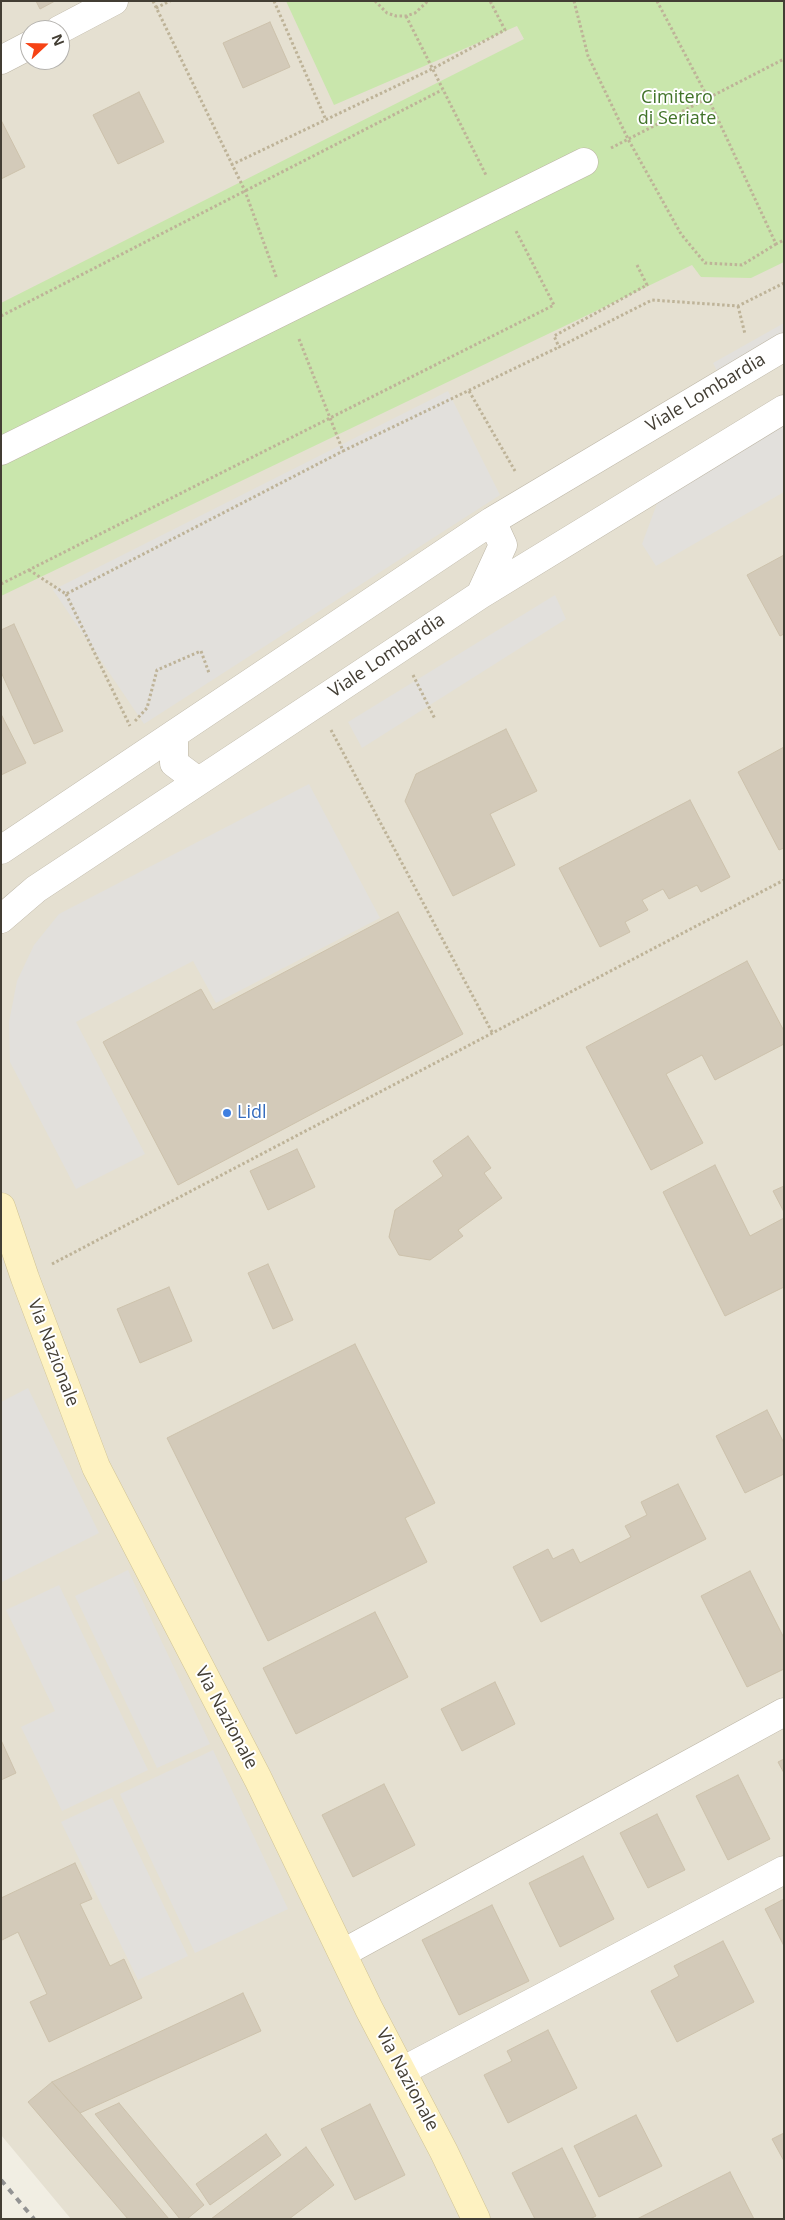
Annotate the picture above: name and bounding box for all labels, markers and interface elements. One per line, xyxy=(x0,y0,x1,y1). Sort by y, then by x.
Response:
north arrow xyxy=(20,20,70,70)
text: N xyxy=(48,31,69,49)
park label: Cimitero di Seriate xyxy=(638,87,716,130)
street label: Viale Lombardia xyxy=(642,349,770,437)
street label: Viale Lombardia xyxy=(325,609,449,703)
place label: Lidl xyxy=(237,1102,266,1124)
marker: Lidl xyxy=(221,1107,233,1119)
street label: Via Nazionale xyxy=(23,1296,83,1410)
street label: Via Nazionale xyxy=(190,1663,262,1773)
street label: Via Nazionale xyxy=(371,2025,443,2135)

